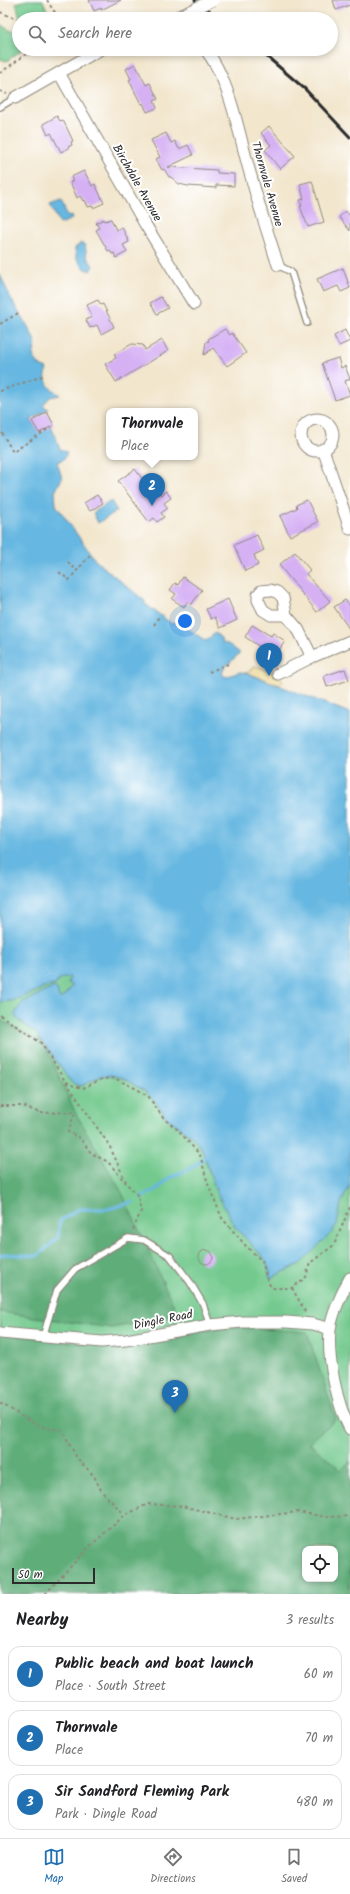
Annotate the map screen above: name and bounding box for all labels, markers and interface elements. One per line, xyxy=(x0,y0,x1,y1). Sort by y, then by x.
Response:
search box xyxy=(12,12,338,56)
text: Search here xyxy=(58,22,132,46)
icon: search xyxy=(26,23,48,45)
street label: Thornvale Avenue xyxy=(246,139,288,229)
street label: Birchdale Avenue xyxy=(107,141,167,226)
popup xyxy=(106,408,198,460)
text: Thornvale xyxy=(121,412,183,436)
text: Place xyxy=(121,436,149,457)
pin: 2 xyxy=(139,473,165,506)
your location xyxy=(175,611,195,631)
pin: 1 xyxy=(256,643,282,676)
street label: Dingle Road xyxy=(132,1305,195,1335)
pin: 3 xyxy=(162,1380,188,1413)
map controls xyxy=(302,1546,338,1582)
button: locate xyxy=(302,1546,338,1582)
scale bar xyxy=(12,1566,95,1585)
text: 50 m xyxy=(18,1566,43,1584)
text: Nearby xyxy=(16,1607,68,1634)
text: 3 results xyxy=(286,1610,334,1631)
text: Public beach and boat launch xyxy=(55,1652,253,1676)
text: 1 xyxy=(28,1664,32,1685)
text: 60 m xyxy=(304,1664,333,1685)
text: Place · South Street xyxy=(55,1676,166,1697)
text: Thornvale xyxy=(55,1716,117,1740)
text: 2 xyxy=(26,1728,34,1749)
text: 70 m xyxy=(305,1728,333,1749)
text: Place xyxy=(55,1740,83,1761)
text: Sir Sandford Fleming Park xyxy=(55,1780,229,1804)
text: 3 xyxy=(26,1792,34,1813)
text: 480 m xyxy=(296,1792,333,1813)
text: Park · Dingle Road xyxy=(55,1804,157,1825)
tab: Map xyxy=(43,1846,65,1888)
tab: Directions xyxy=(150,1846,196,1888)
tab: Saved xyxy=(281,1846,307,1888)

